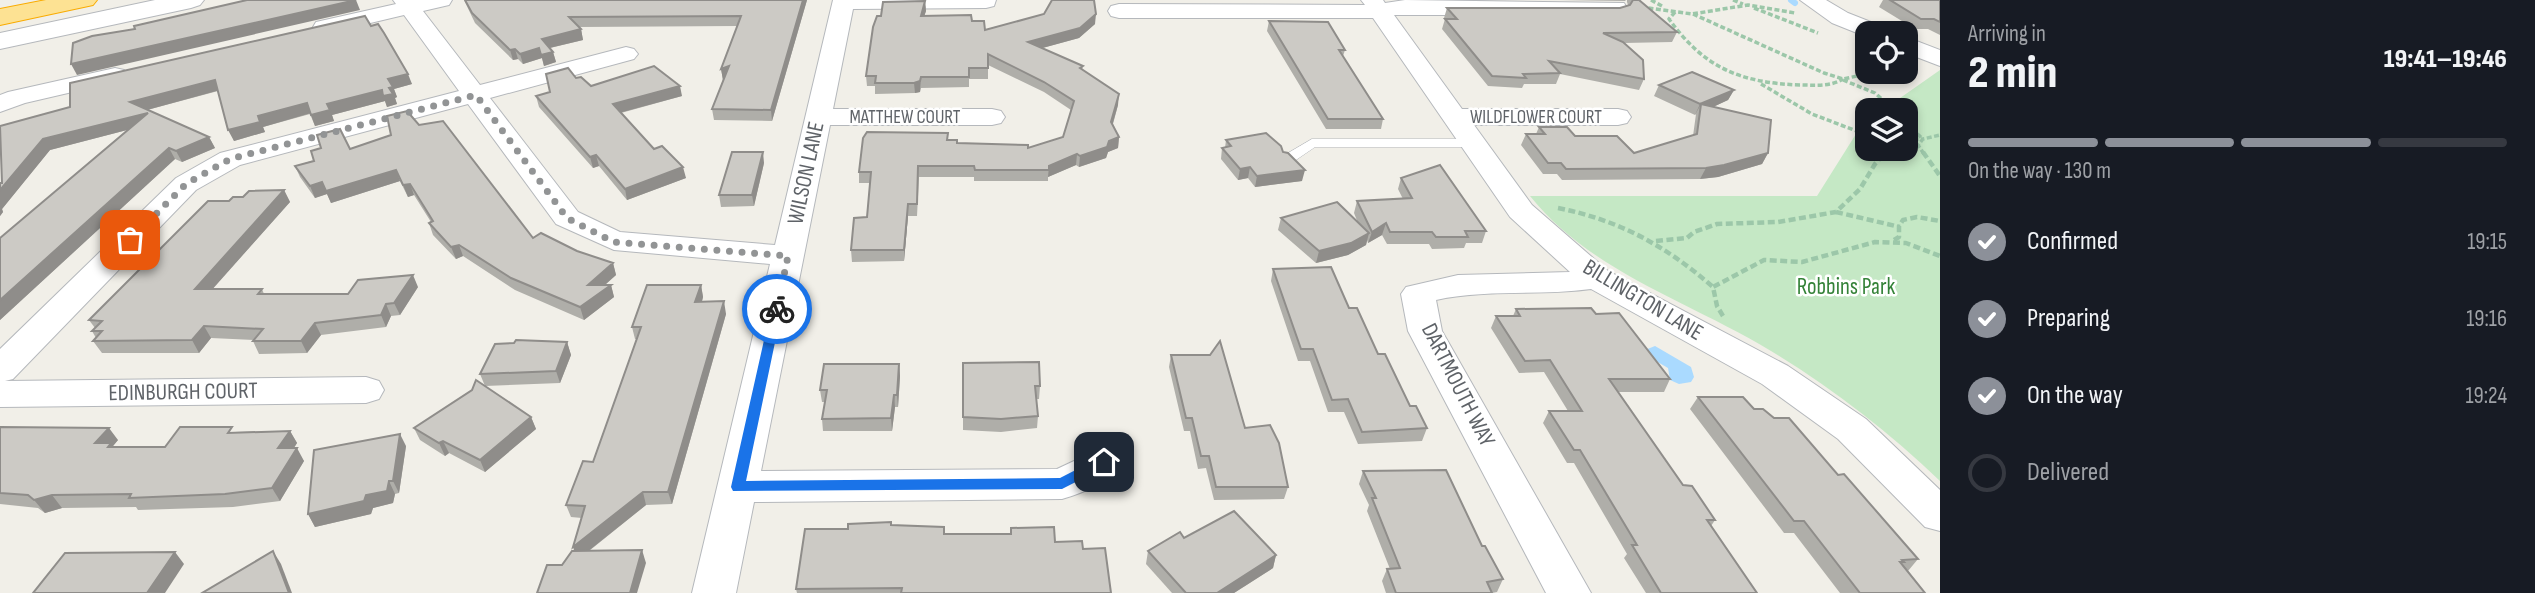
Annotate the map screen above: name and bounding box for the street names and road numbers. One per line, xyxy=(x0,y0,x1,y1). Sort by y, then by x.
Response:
street label: MATTHEW COURT xyxy=(849,106,961,129)
street label: WILDFLOWER COURT xyxy=(1470,106,1602,129)
street label: WILSON LANE xyxy=(781,119,831,227)
street label: BILLINGTON LANE xyxy=(1578,253,1708,347)
street label: DARTMOUTH WAY xyxy=(1415,319,1501,452)
street label: EDINBURGH COURT xyxy=(108,377,258,407)

